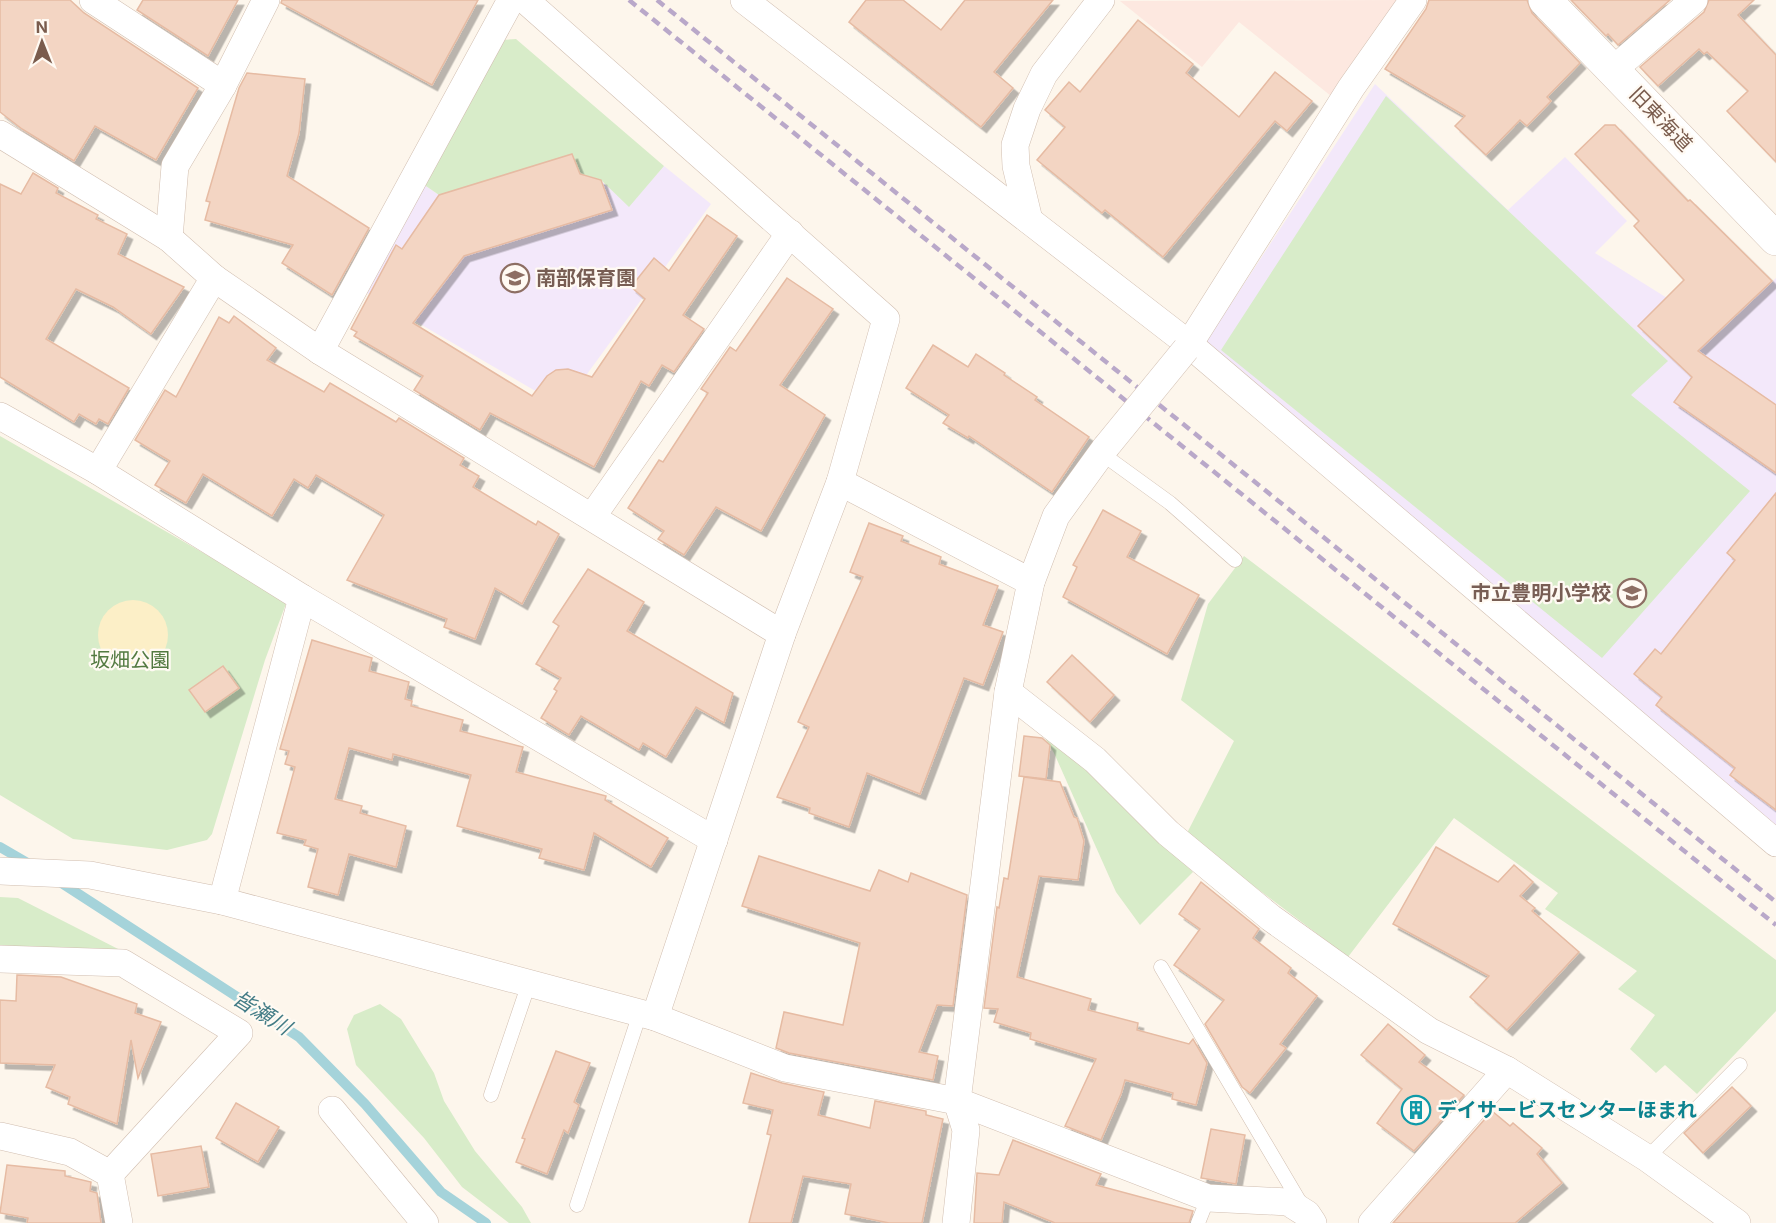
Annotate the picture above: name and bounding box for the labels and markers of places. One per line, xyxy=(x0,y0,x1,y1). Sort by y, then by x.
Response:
school or university icon: 南部保育園 xyxy=(499,262,531,294)
place label: 南部保育園 xyxy=(536,266,636,290)
school or university icon: 市立豊明小学校 xyxy=(1616,577,1648,609)
place label: 市立豊明小学校 xyxy=(1471,581,1611,605)
building icon: デイサービスセンターほまれ xyxy=(1400,1094,1432,1126)
place label: デイサービスセンターほまれ xyxy=(1437,1098,1697,1122)

